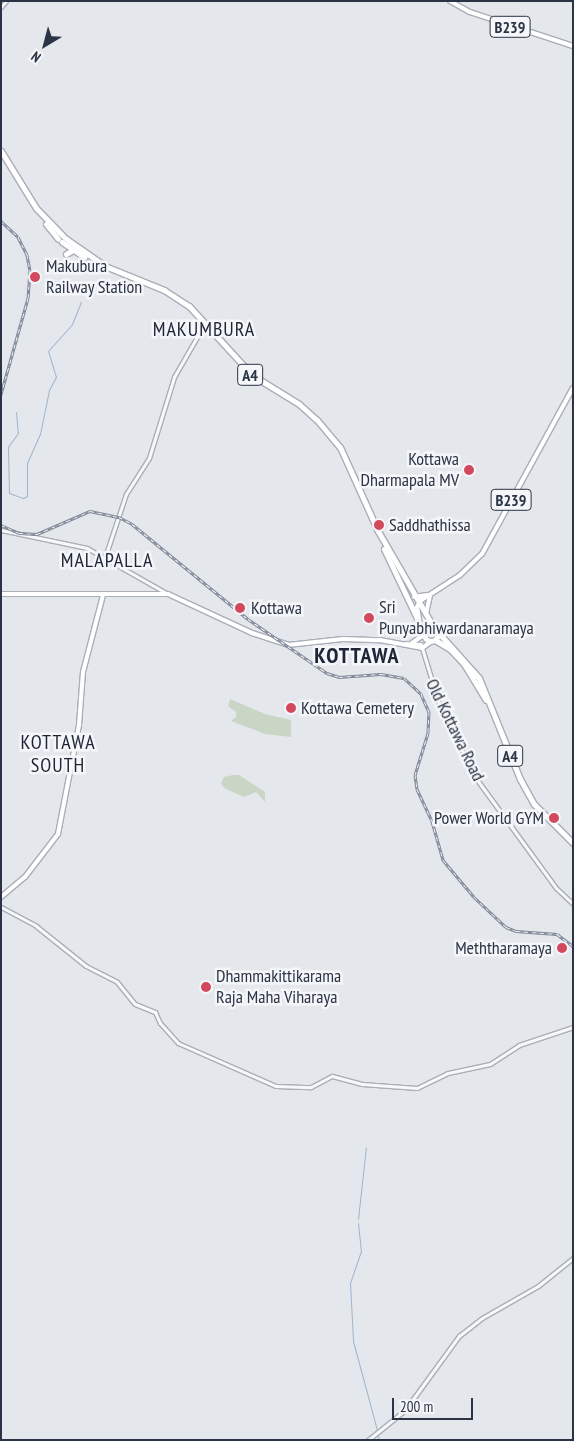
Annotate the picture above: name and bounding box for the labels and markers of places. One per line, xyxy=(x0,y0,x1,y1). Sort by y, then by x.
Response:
place label: Makubura Railway Station xyxy=(46,256,143,298)
marker: Makubura Railway Station xyxy=(28,270,42,284)
place label: Kottawa Dharmapala MV xyxy=(361,449,459,492)
marker: Kottawa Dharmapala MV xyxy=(463,464,475,476)
place label: Saddhathissa xyxy=(389,514,471,536)
marker: Saddhathissa xyxy=(373,519,385,531)
place label: Kottawa xyxy=(251,597,302,619)
place label: Sri Punyabhiwardanaramaya xyxy=(379,597,534,640)
marker: Kottawa xyxy=(233,601,247,615)
marker: Sri Punyabhiwardanaramaya xyxy=(363,612,375,624)
place label: Kottawa Cemetery xyxy=(301,697,414,719)
marker: Kottawa Cemetery xyxy=(285,702,297,714)
place label: Power World GYM xyxy=(434,807,544,829)
marker: Power World GYM xyxy=(548,812,560,824)
place label: Meththaramaya xyxy=(455,937,552,959)
marker: Meththaramaya xyxy=(556,942,568,954)
place label: Dhammakittikarama Raja Maha Viharaya xyxy=(216,966,341,1009)
marker: Dhammakittikarama Raja Maha Viharaya xyxy=(200,981,212,993)

